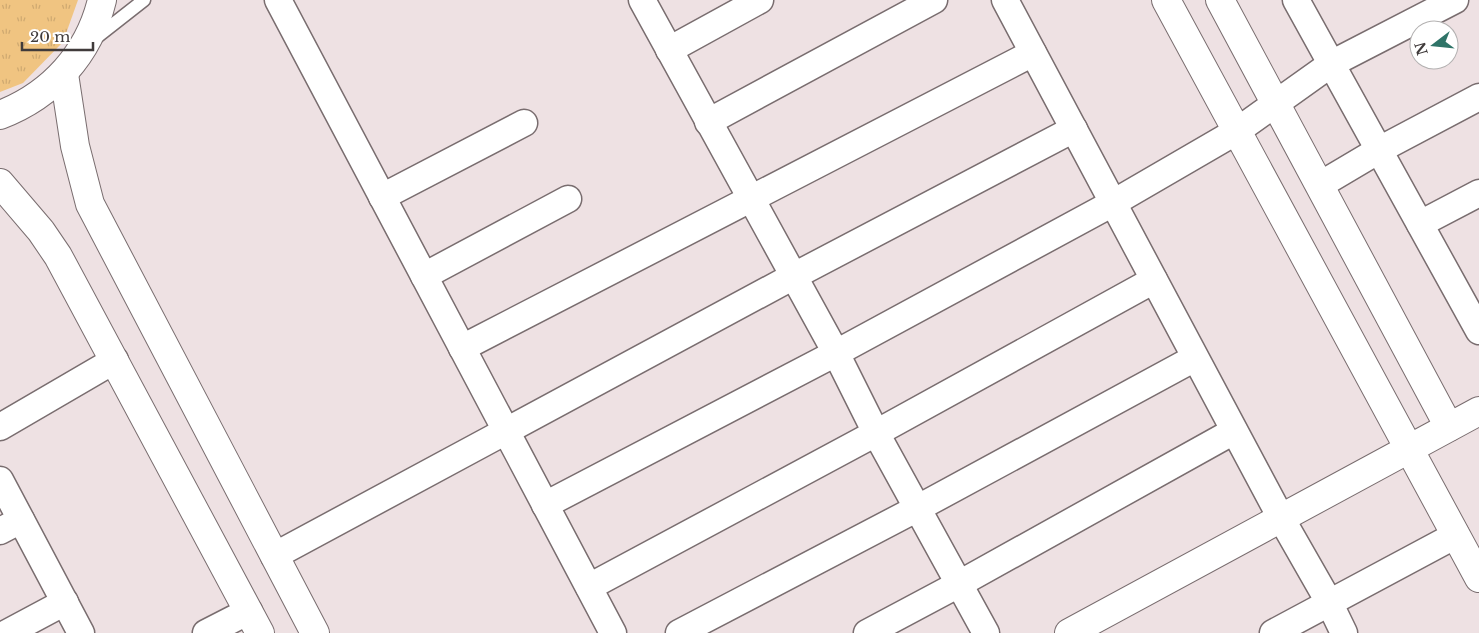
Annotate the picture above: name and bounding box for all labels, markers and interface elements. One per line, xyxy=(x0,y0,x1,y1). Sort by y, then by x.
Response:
scale bar xyxy=(22,20,94,52)
north arrow xyxy=(1409,20,1459,70)
text: 20 m xyxy=(30,27,70,46)
text: N xyxy=(1411,40,1432,57)

